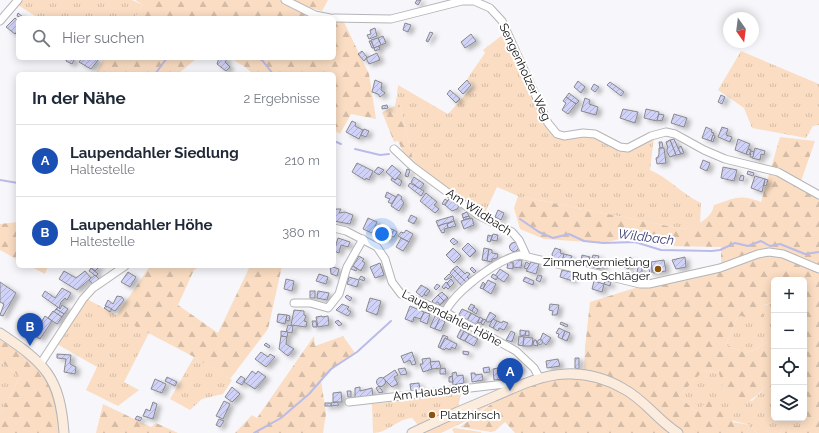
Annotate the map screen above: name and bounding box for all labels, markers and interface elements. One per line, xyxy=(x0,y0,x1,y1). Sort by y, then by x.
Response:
north arrow xyxy=(723,12,759,48)
search box xyxy=(16,16,336,60)
street label: Sengenholzer Weg xyxy=(496,21,554,123)
icon: search xyxy=(30,27,52,49)
text: Hier suchen xyxy=(62,29,145,47)
text: In der Nähe xyxy=(32,88,126,108)
text: 2 Ergebnisse xyxy=(243,91,320,106)
text: Laupendahler Siedlung xyxy=(70,144,239,162)
text: A xyxy=(41,153,49,168)
text: 210 m xyxy=(284,153,320,168)
text: Haltestelle xyxy=(70,162,135,177)
street label: Am Wildbach xyxy=(444,186,514,238)
text: Laupendahler Höhe xyxy=(70,216,213,234)
your location xyxy=(372,224,392,244)
text: B xyxy=(41,225,49,240)
text: 380 m xyxy=(282,225,320,240)
water label: Wildbach xyxy=(617,226,675,248)
text: Haltestelle xyxy=(70,234,135,249)
place label: Zimmervermietung Ruth Schläger xyxy=(543,255,651,283)
marker: Zimmervermietung Ruth Schläger xyxy=(653,264,663,274)
map controls xyxy=(771,277,807,421)
button: + xyxy=(771,277,807,313)
street label: Laupendahler Höhe xyxy=(400,287,504,349)
pin: B xyxy=(17,313,43,346)
button: − xyxy=(771,313,807,349)
button: locate xyxy=(771,349,807,385)
pin: A xyxy=(497,358,523,391)
street label: Am Hausberg xyxy=(392,380,470,404)
button: layers xyxy=(771,385,807,421)
place label: Platzhirsch xyxy=(440,408,500,422)
marker: Platzhirsch xyxy=(427,410,437,420)

